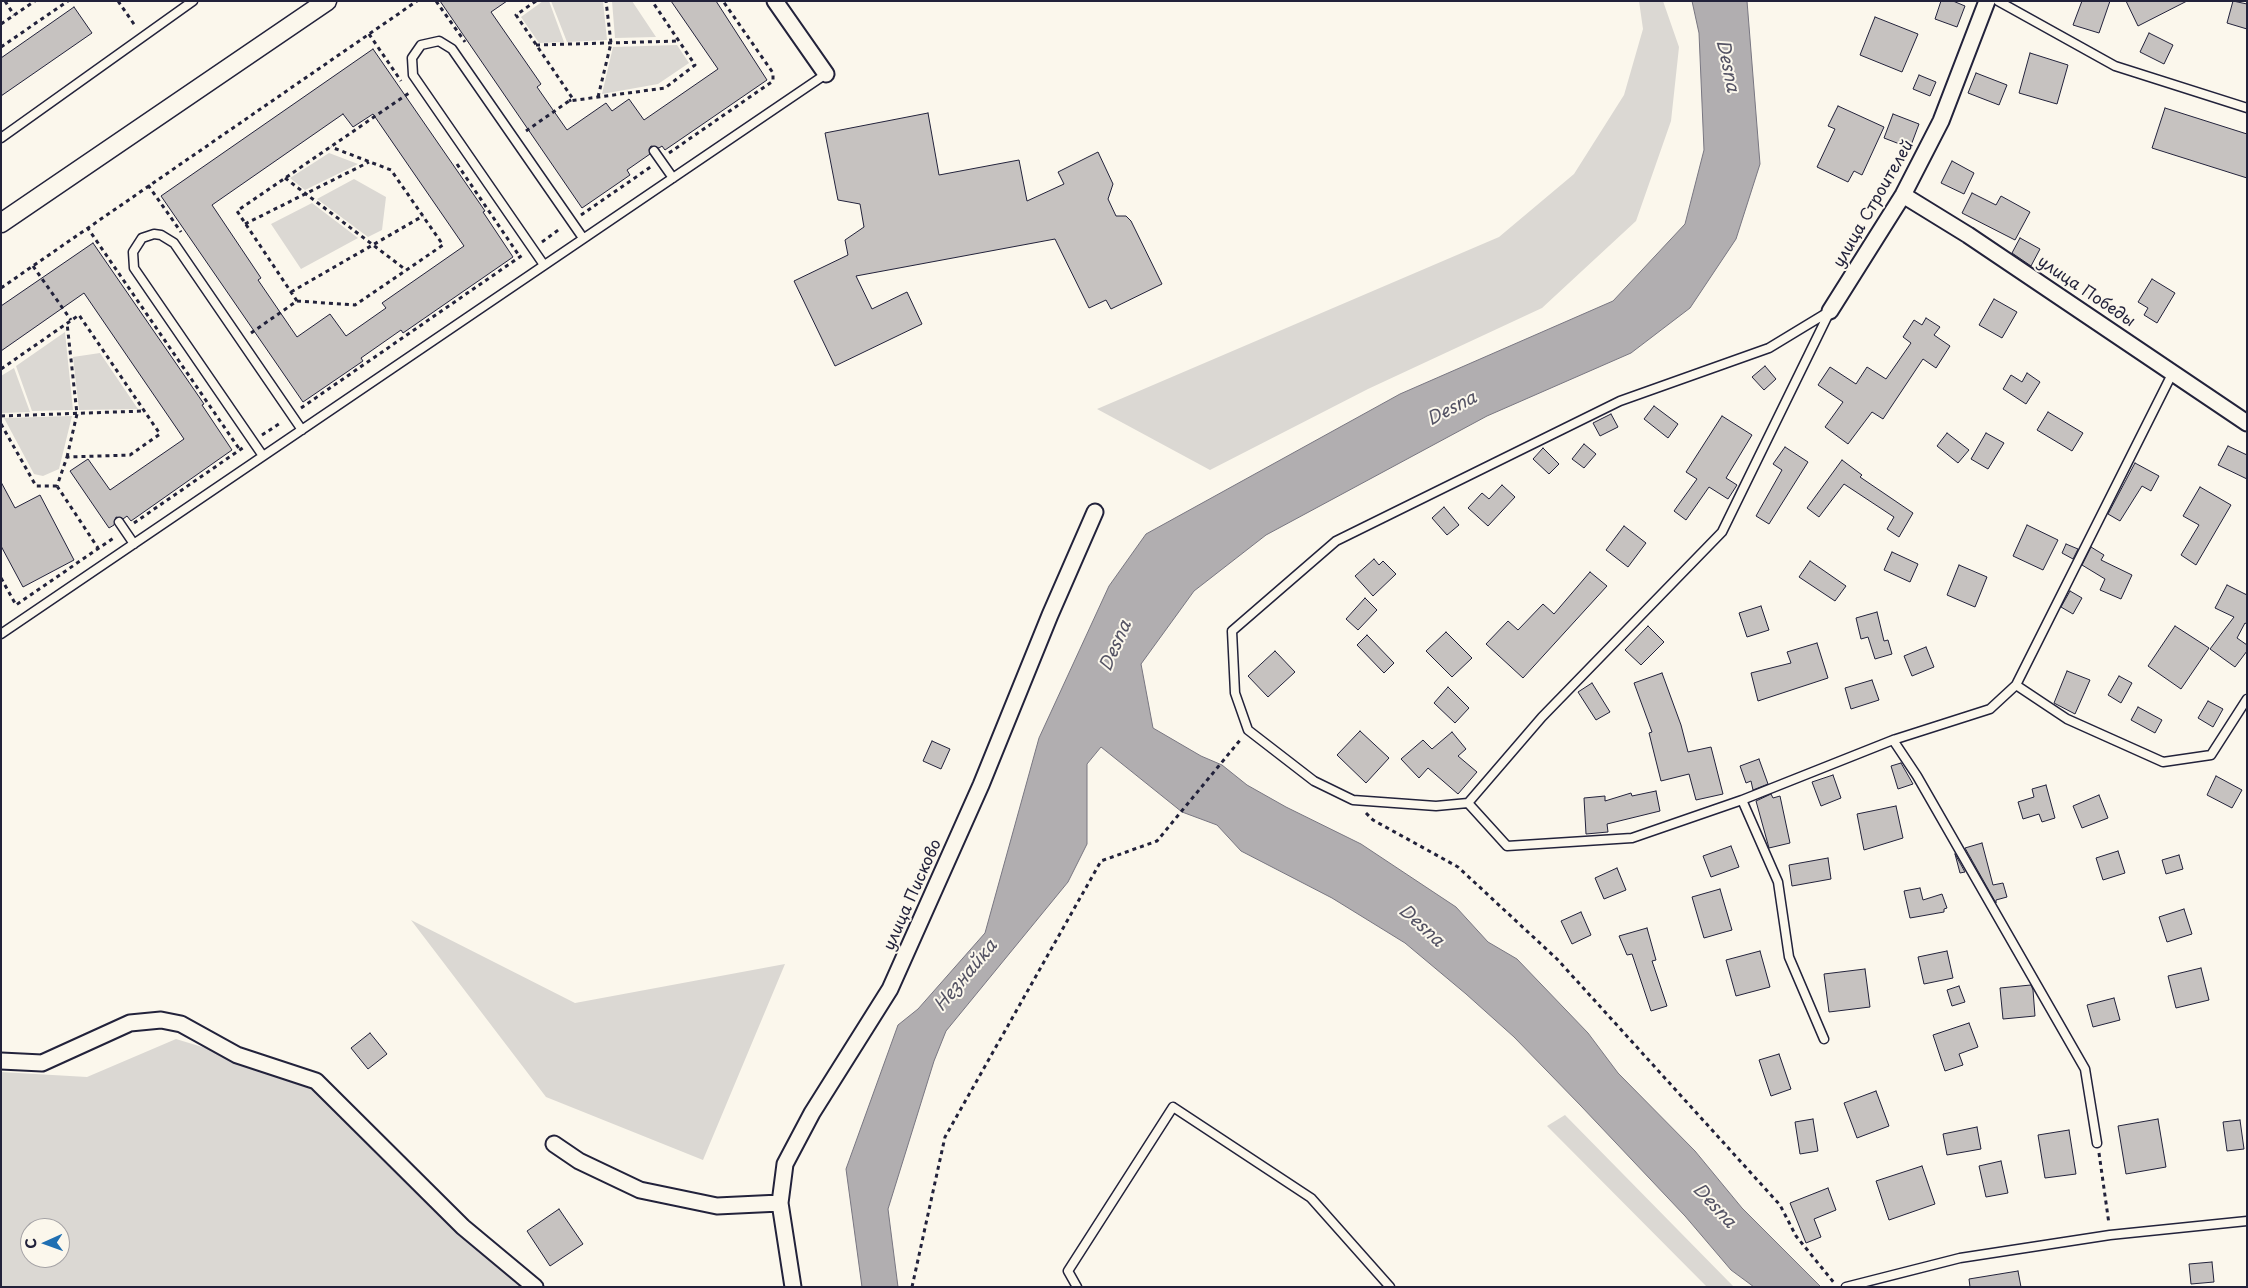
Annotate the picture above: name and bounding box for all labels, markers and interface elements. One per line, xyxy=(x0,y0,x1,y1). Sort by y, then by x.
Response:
water label: Desna xyxy=(1711,38,1743,94)
street label: улица Строителей xyxy=(1830,137,1918,271)
street label: улица Победы xyxy=(2034,252,2138,332)
water label: Desna xyxy=(1424,387,1480,431)
water label: Desna xyxy=(1095,617,1137,675)
street label: улица Писково xyxy=(880,836,946,954)
water label: Desna xyxy=(1394,900,1448,952)
water label: Незнайка xyxy=(930,936,1002,1016)
water label: Desna xyxy=(1688,1179,1740,1233)
north arrow xyxy=(20,1218,70,1268)
text: С xyxy=(20,1238,41,1249)

